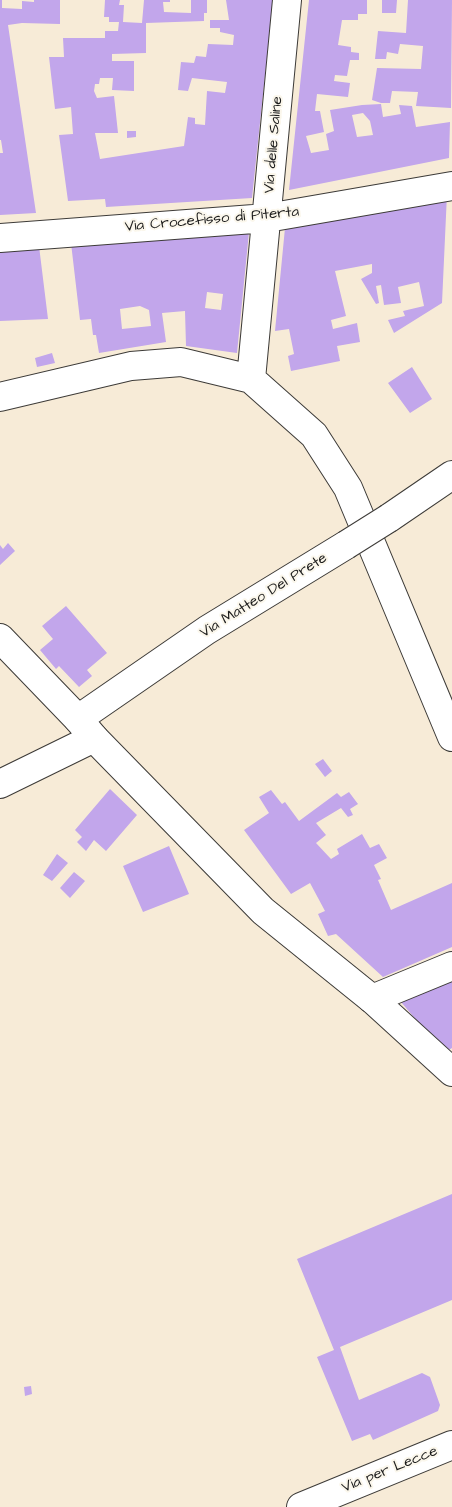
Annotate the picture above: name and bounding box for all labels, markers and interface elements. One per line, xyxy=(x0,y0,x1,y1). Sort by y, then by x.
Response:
street label: Via delle Saline xyxy=(261,96,287,194)
street label: Via Crocefisso di Piterta xyxy=(124,203,300,237)
street label: Via Matteo Del Prete xyxy=(197,550,331,642)
street label: Via per Lecce xyxy=(339,1443,441,1497)

